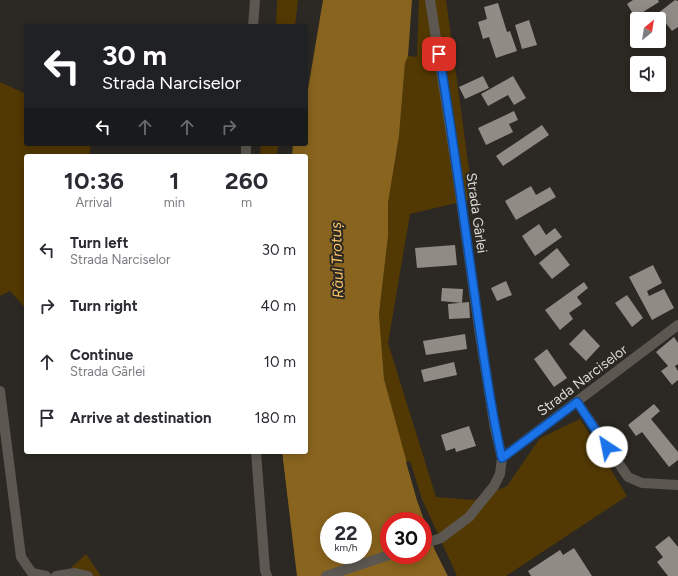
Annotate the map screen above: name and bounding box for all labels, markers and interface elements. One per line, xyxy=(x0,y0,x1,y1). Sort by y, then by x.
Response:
north arrow xyxy=(630,12,666,48)
map controls xyxy=(630,12,666,92)
pin xyxy=(422,37,456,71)
text: 30 m xyxy=(102,38,167,72)
icon: left xyxy=(36,40,88,92)
icon: arrive xyxy=(428,43,450,65)
button: sound xyxy=(630,56,666,92)
text: Strada Narciselor xyxy=(102,72,241,94)
icon: left xyxy=(92,116,114,138)
icon: ahead xyxy=(134,116,156,138)
icon: ahead xyxy=(176,116,198,138)
icon: right xyxy=(218,116,240,138)
text: 10:36 xyxy=(64,166,124,195)
text: 1 xyxy=(169,166,179,195)
text: 260 xyxy=(225,166,268,195)
street label: Strada Gârlei xyxy=(462,172,491,254)
text: Arrival xyxy=(75,195,112,210)
text: min xyxy=(164,195,185,210)
text: m xyxy=(241,195,252,210)
water label: Râul Trotuș xyxy=(327,222,347,298)
text: Turn left xyxy=(70,234,128,252)
icon: left xyxy=(36,239,58,261)
text: 30 m xyxy=(262,241,296,259)
text: Strada Narciselor xyxy=(70,252,170,267)
icon: right xyxy=(36,295,58,317)
text: Turn right xyxy=(70,297,138,315)
text: 40 m xyxy=(261,297,296,315)
street label: Strada Narciselor xyxy=(534,341,631,420)
text: Continue xyxy=(70,346,133,364)
icon: ahead xyxy=(36,351,58,373)
text: 10 m xyxy=(264,353,296,371)
text: Strada Gârlei xyxy=(70,364,145,379)
icon: arrive xyxy=(36,407,58,429)
text: Arrive at destination xyxy=(70,409,211,427)
text: 180 m xyxy=(255,409,296,427)
position arrow xyxy=(586,426,628,468)
speed limit sign: 30 xyxy=(380,512,432,564)
text: 22 xyxy=(334,521,358,545)
text: km/h xyxy=(335,541,357,554)

